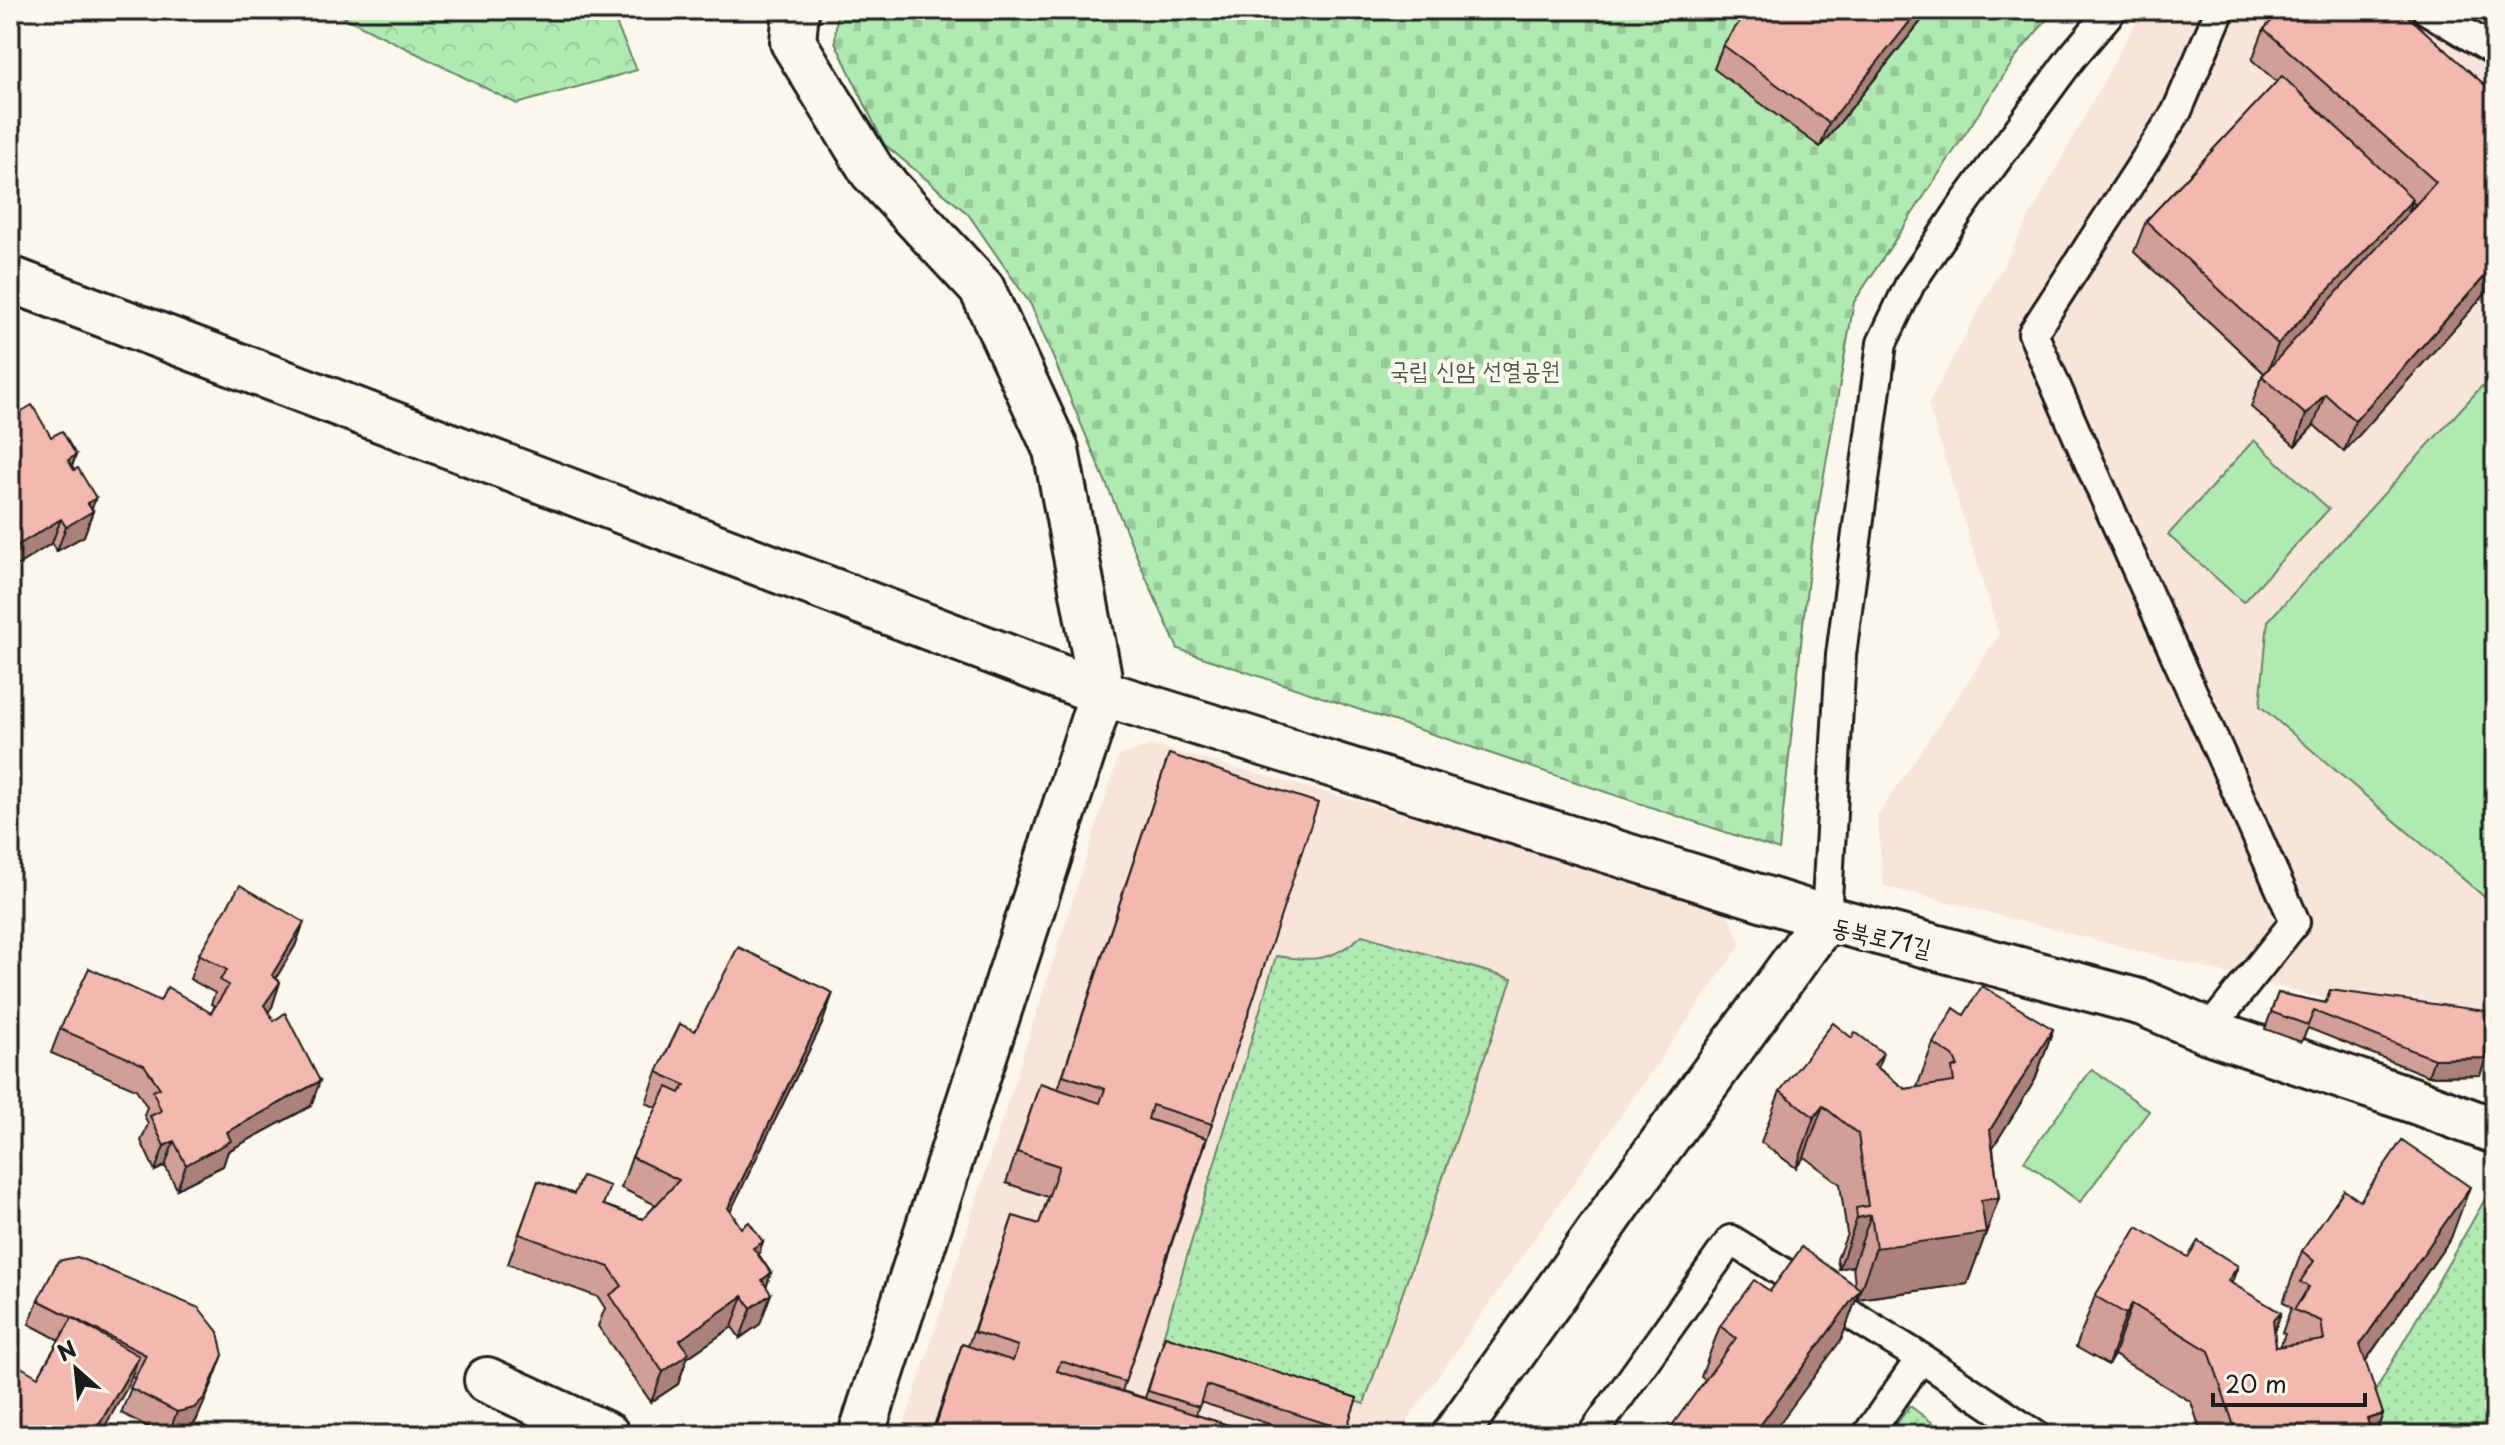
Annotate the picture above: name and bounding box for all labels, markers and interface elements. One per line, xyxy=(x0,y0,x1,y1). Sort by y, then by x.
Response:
park label: 국립 신암 선열공원 xyxy=(1390,351,1560,387)
street label: 동북로71길 xyxy=(1829,907,1935,965)
north arrow xyxy=(36,1329,116,1409)
text: N xyxy=(51,1331,81,1369)
scale bar xyxy=(2213,1357,2365,1407)
text: 20 m xyxy=(2225,1365,2287,1401)

